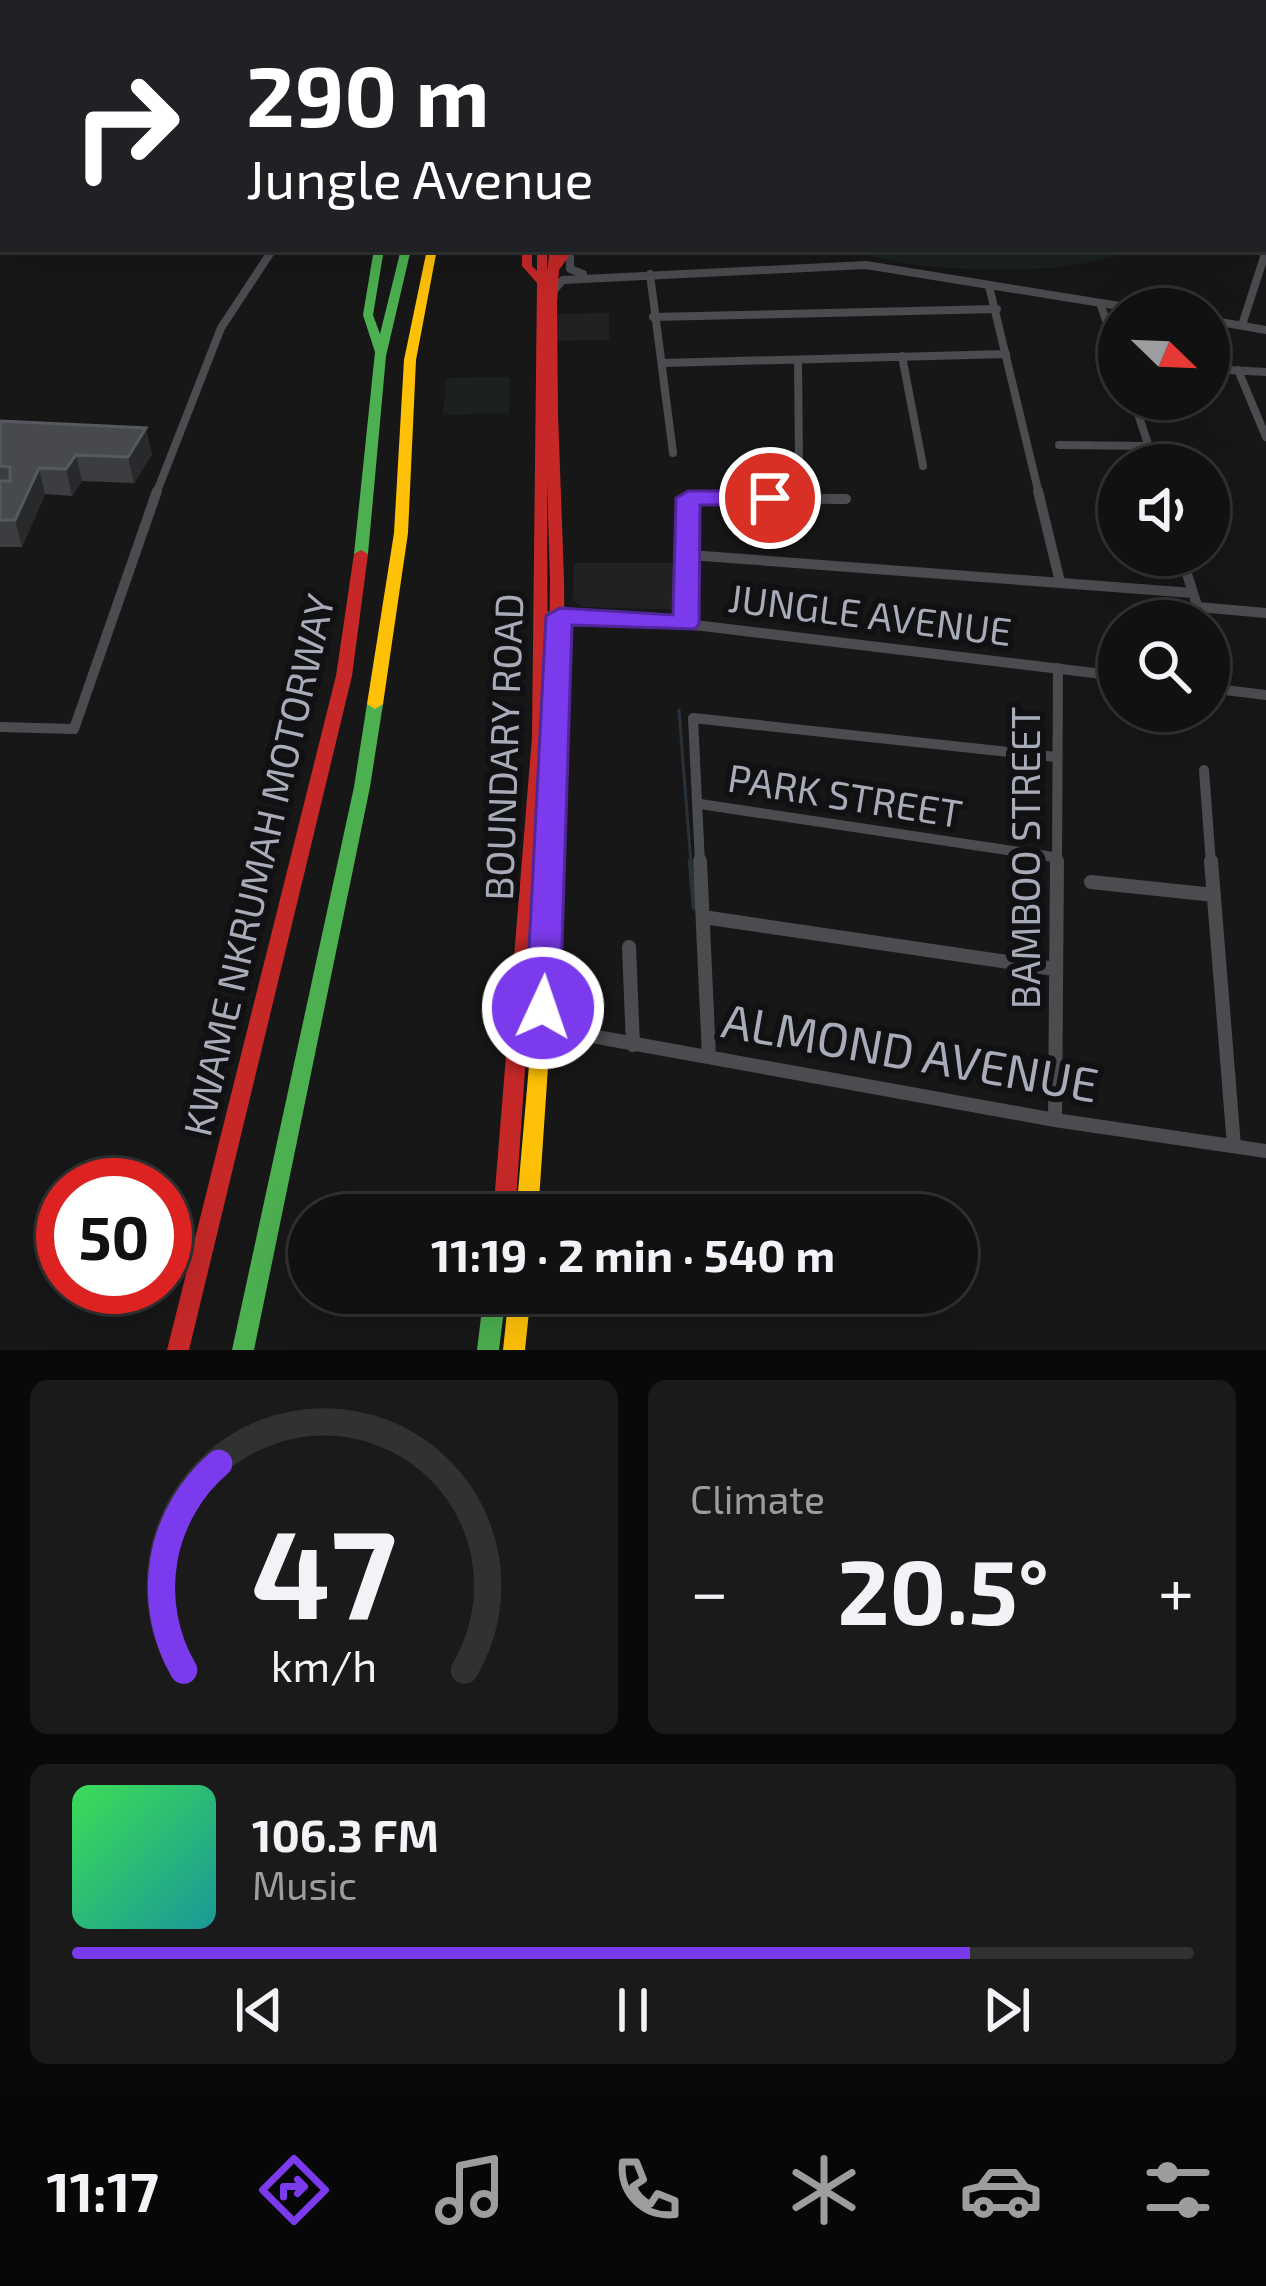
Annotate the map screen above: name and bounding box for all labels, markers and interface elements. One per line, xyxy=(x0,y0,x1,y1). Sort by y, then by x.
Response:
text: 290 m xyxy=(246,43,490,144)
icon: right xyxy=(48,48,204,204)
text: Jungle Avenue xyxy=(246,145,593,210)
north arrow xyxy=(1098,288,1230,420)
map controls xyxy=(1098,288,1230,732)
button: sound xyxy=(1098,444,1230,576)
pin xyxy=(719,447,821,549)
icon: arrive xyxy=(737,465,803,531)
street label: JUNGLE AVENUE xyxy=(726,573,1014,654)
street label: KWAME NKRUMAH MOTORWAY xyxy=(172,589,343,1140)
street label: BOUNDARY ROAD xyxy=(474,593,531,901)
button: search xyxy=(1098,600,1230,732)
street label: BAMBOO STREET xyxy=(1001,707,1048,1009)
street label: PARK STREET xyxy=(725,753,966,836)
position arrow xyxy=(480,945,606,1071)
street label: ALMOND AVENUE xyxy=(718,989,1103,1113)
speed limit sign: 50 xyxy=(36,1158,192,1314)
text: 11:19 · 2 min · 540 m xyxy=(431,1227,835,1281)
text: Climate xyxy=(690,1475,825,1522)
text: 47 xyxy=(251,1494,397,1644)
text: 20.5° xyxy=(837,1535,1049,1643)
text: − xyxy=(690,1550,729,1629)
text: + xyxy=(1158,1550,1194,1629)
text: km/h xyxy=(271,1639,377,1691)
text: 106.3 FM xyxy=(252,1807,439,1861)
text: Music xyxy=(252,1861,357,1908)
icon: previous xyxy=(226,1977,292,2043)
icon: pause xyxy=(600,1977,666,2043)
icon: next xyxy=(974,1977,1040,2043)
icon: directions xyxy=(252,2148,336,2232)
icon: music xyxy=(428,2148,512,2232)
icon: phone xyxy=(605,2148,689,2232)
icon: climate xyxy=(782,2148,866,2232)
icon: car xyxy=(959,2148,1043,2232)
icon: filters xyxy=(1136,2148,1220,2232)
text: 11:17 xyxy=(46,2158,159,2223)

